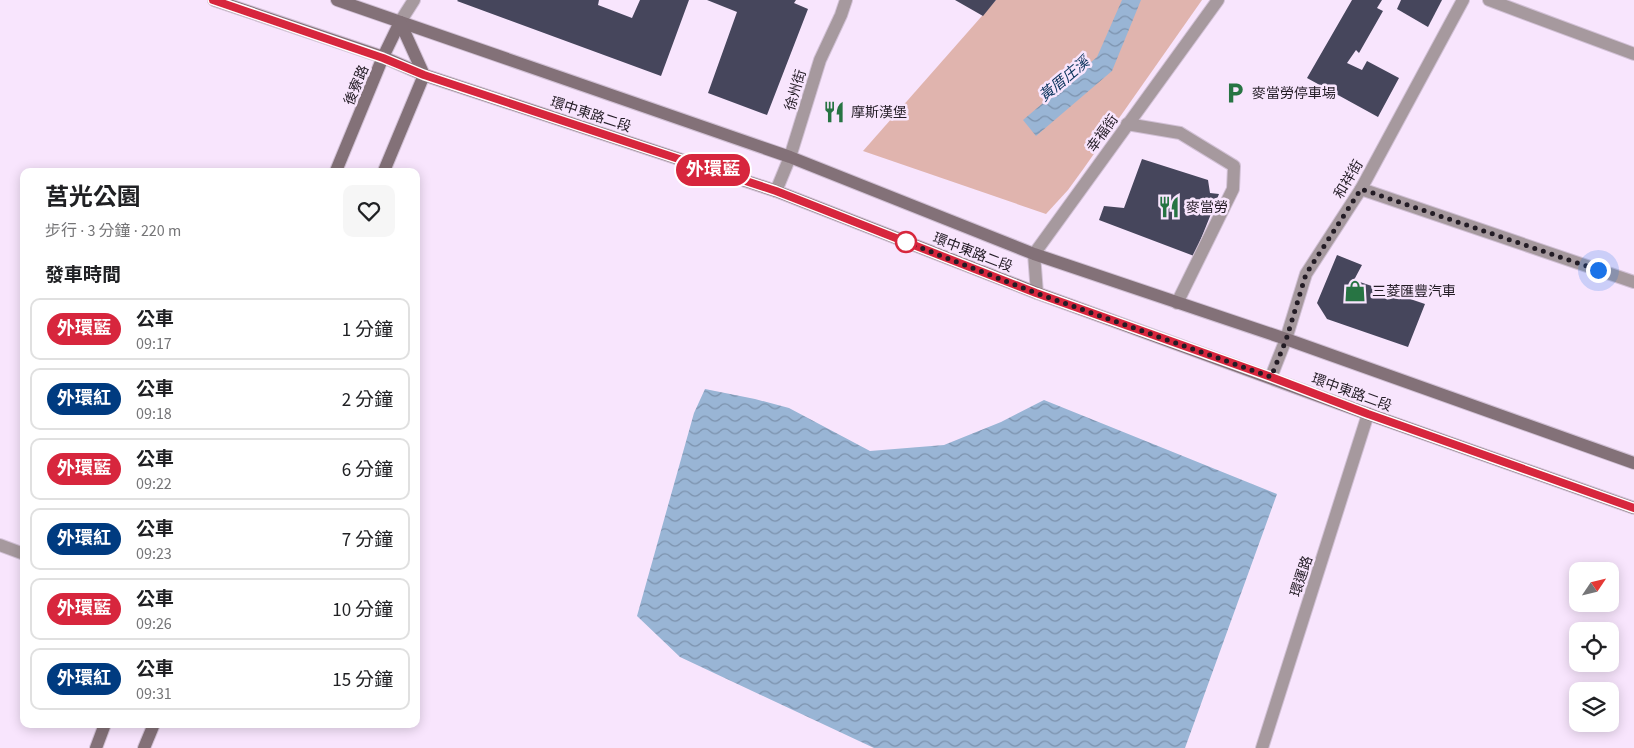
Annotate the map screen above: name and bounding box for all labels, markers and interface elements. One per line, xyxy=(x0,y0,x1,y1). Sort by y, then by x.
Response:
water label: 黃厝庄溪 xyxy=(1035,51,1096,107)
street label: 後寮路 xyxy=(340,62,374,109)
street label: 徐州街 xyxy=(780,67,812,113)
parking icon: 麥當勞停車場 xyxy=(1222,80,1248,106)
place label: 麥當勞停車場 xyxy=(1252,84,1336,104)
street label: 環中東路二段 xyxy=(548,92,634,137)
restaurant icon: 摩斯漢堡 xyxy=(821,99,847,125)
place label: 摩斯漢堡 xyxy=(851,103,907,123)
street label: 幸福街 xyxy=(1082,111,1123,156)
line badge: 外環藍 xyxy=(684,154,742,186)
street label: 和祥街 xyxy=(1329,156,1368,203)
text: 外環藍 xyxy=(686,157,740,182)
text: 莒光公園 xyxy=(45,180,141,215)
button: heart xyxy=(343,185,395,237)
restaurant icon: 麥當勞 xyxy=(1156,194,1182,220)
place label: 麥當勞 xyxy=(1186,198,1228,218)
text: 步行 · 3 分鐘 · 220 m xyxy=(45,220,181,242)
street label: 環中東路二段 xyxy=(930,229,1015,277)
unlabelled marker xyxy=(895,231,917,253)
your location xyxy=(1586,258,1611,283)
text: 發車時間 xyxy=(45,262,121,289)
shop icon: 三菱匯豐汽車 xyxy=(1342,278,1368,304)
place label: 三菱匯豐汽車 xyxy=(1372,282,1456,302)
text: 公車 xyxy=(136,306,174,333)
text: 外環藍 xyxy=(57,316,111,341)
text: 1 分鐘 xyxy=(342,317,393,344)
text: 09:17 xyxy=(136,333,172,355)
street label: 環中東路二段 xyxy=(1309,369,1395,417)
text: 公車 xyxy=(136,376,174,403)
text: 外環紅 xyxy=(57,386,111,411)
text: 2 分鐘 xyxy=(342,387,393,414)
text: 09:18 xyxy=(136,403,172,425)
text: 公車 xyxy=(136,446,174,473)
text: 外環藍 xyxy=(57,456,111,481)
text: 6 分鐘 xyxy=(342,457,393,484)
text: 09:22 xyxy=(136,473,172,495)
text: 公車 xyxy=(136,516,174,543)
text: 外環紅 xyxy=(57,526,111,551)
text: 7 分鐘 xyxy=(342,527,393,554)
text: 09:23 xyxy=(136,543,172,565)
street label: 環運路 xyxy=(1286,553,1318,599)
north arrow xyxy=(1569,562,1619,612)
map controls xyxy=(1569,562,1619,732)
text: 公車 xyxy=(136,586,174,613)
text: 外環藍 xyxy=(57,596,111,621)
text: 10 分鐘 xyxy=(332,597,393,624)
text: 09:26 xyxy=(136,613,172,635)
button: locate xyxy=(1569,622,1619,672)
text: 公車 xyxy=(136,656,174,683)
text: 外環紅 xyxy=(57,666,111,691)
text: 15 分鐘 xyxy=(332,667,393,694)
button: layers xyxy=(1569,682,1619,732)
text: 09:31 xyxy=(136,683,172,705)

